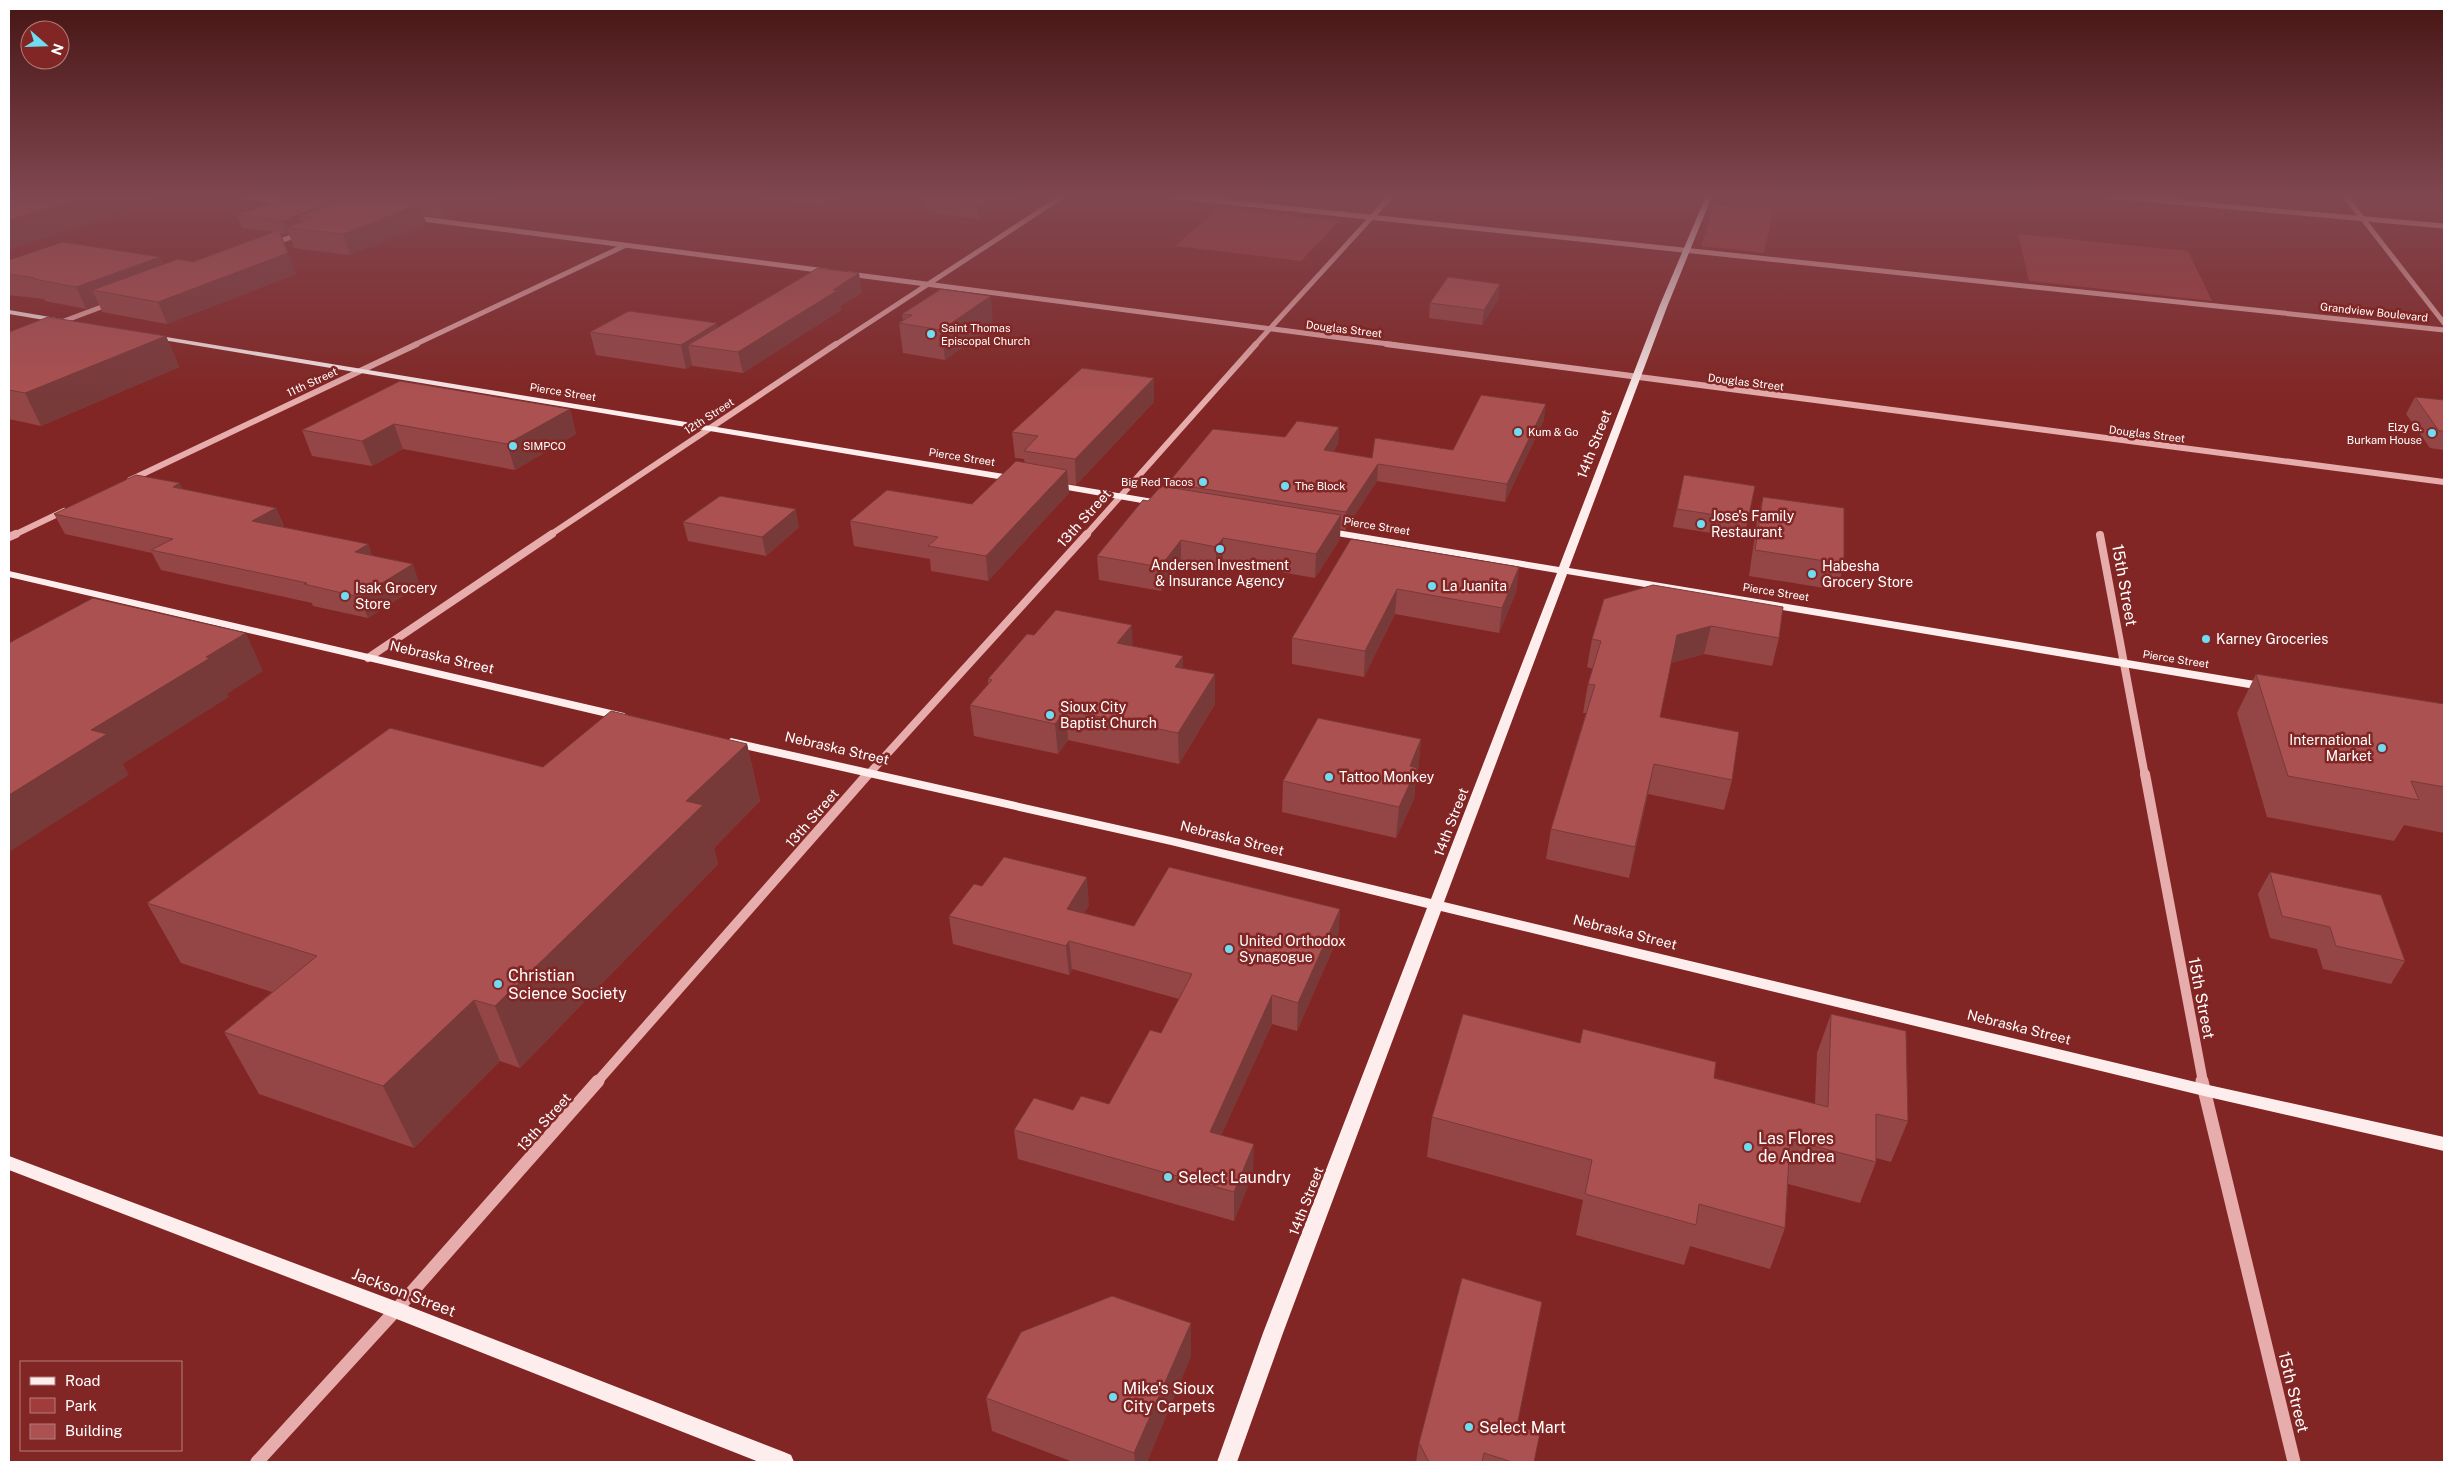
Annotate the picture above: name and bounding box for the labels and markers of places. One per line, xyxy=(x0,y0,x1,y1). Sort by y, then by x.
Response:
place label: Saint Thomas Episcopal Church xyxy=(941,322,1030,347)
marker: Saint Thomas Episcopal Church xyxy=(925,328,937,340)
place label: Elzy G. Burkam House xyxy=(2347,421,2422,446)
marker: Kum & Go xyxy=(1512,426,1524,438)
place label: Kum & Go xyxy=(1528,426,1579,438)
marker: Elzy G. Burkam House xyxy=(2426,427,2438,439)
marker: SIMPCO xyxy=(507,440,519,452)
place label: SIMPCO xyxy=(523,440,566,452)
place label: Big Red Tacos xyxy=(1121,476,1193,488)
marker: Big Red Tacos xyxy=(1197,476,1209,488)
marker: The Block xyxy=(1279,480,1291,492)
place label: The Block xyxy=(1295,480,1345,492)
place label: Jose's Family Restaurant xyxy=(1711,508,1795,540)
marker: Jose's Family Restaurant xyxy=(1695,518,1707,530)
marker: Andersen Investment & Insurance Agency xyxy=(1214,543,1226,555)
place label: Andersen Investment & Insurance Agency xyxy=(1151,557,1289,589)
place label: Habesha Grocery Store xyxy=(1822,558,1913,590)
marker: Habesha Grocery Store xyxy=(1806,568,1818,580)
place label: La Juanita xyxy=(1442,578,1507,594)
place label: Isak Grocery Store xyxy=(355,580,438,612)
marker: La Juanita xyxy=(1426,580,1438,592)
marker: Isak Grocery Store xyxy=(339,590,351,602)
place label: Karney Groceries xyxy=(2216,631,2328,647)
marker: Karney Groceries xyxy=(2200,633,2212,645)
place label: Sioux City Baptist Church xyxy=(1060,699,1157,731)
marker: Sioux City Baptist Church xyxy=(1044,709,1056,721)
place label: International Market xyxy=(2289,732,2372,764)
marker: International Market xyxy=(2376,742,2388,754)
place label: Tattoo Monkey xyxy=(1339,769,1435,785)
marker: Tattoo Monkey xyxy=(1323,771,1335,783)
place label: United Orthodox Synagogue xyxy=(1239,933,1346,965)
marker: United Orthodox Synagogue xyxy=(1223,943,1235,955)
place label: Christian Science Society xyxy=(508,966,627,1003)
marker: Christian Science Society xyxy=(492,978,504,990)
place label: Las Flores de Andrea xyxy=(1758,1129,1835,1166)
marker: Las Flores de Andrea xyxy=(1742,1141,1754,1153)
place label: Select Laundry xyxy=(1178,1168,1291,1187)
marker: Select Laundry xyxy=(1162,1171,1174,1183)
place label: Mike's Sioux City Carpets xyxy=(1123,1379,1215,1416)
marker: Mike's Sioux City Carpets xyxy=(1107,1391,1119,1403)
place label: Select Mart xyxy=(1479,1418,1566,1437)
marker: Select Mart xyxy=(1463,1421,1475,1433)

